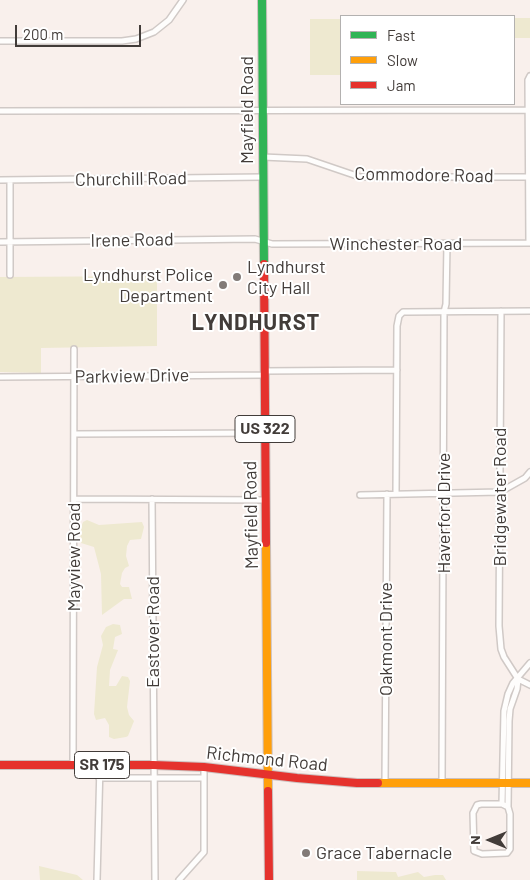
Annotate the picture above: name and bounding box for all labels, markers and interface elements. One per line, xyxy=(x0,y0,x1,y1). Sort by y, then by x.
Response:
scale bar xyxy=(18,15,144,47)
legend xyxy=(340,15,515,105)
text: 200 m xyxy=(23,25,63,43)
text: Fast xyxy=(387,26,415,44)
text: Slow xyxy=(387,51,418,69)
street label: Mayfield Road xyxy=(236,56,258,164)
text: Jam xyxy=(387,76,416,94)
street label: Commodore Road xyxy=(354,163,494,187)
street label: Churchill Road xyxy=(75,167,187,191)
street label: Irene Road xyxy=(90,228,174,252)
street label: Winchester Road xyxy=(330,233,462,255)
place label: Lyndhurst City Hall xyxy=(247,256,326,298)
place label: Lyndhurst Police Department xyxy=(83,264,213,306)
marker: Lyndhurst City Hall xyxy=(231,271,243,283)
marker: Lyndhurst Police Department xyxy=(217,279,229,291)
district label: LYNDHURST xyxy=(190,310,322,336)
street label: Parkview Drive xyxy=(75,364,189,388)
road number: US 322 xyxy=(235,416,295,442)
street label: Bridgewater Road xyxy=(489,428,511,566)
street label: Haverford Drive xyxy=(433,453,455,573)
street label: Mayfield Road xyxy=(239,461,263,569)
street label: Mayview Road xyxy=(63,502,85,612)
street label: Eastover Road xyxy=(142,576,164,688)
street label: Oakmont Drive xyxy=(375,582,397,696)
street label: Richmond Road xyxy=(205,742,329,776)
road number: SR 175 xyxy=(74,752,130,778)
north arrow xyxy=(465,815,515,865)
text: N xyxy=(466,835,483,845)
place label: Grace Tabernacle xyxy=(316,842,452,864)
marker: Grace Tabernacle xyxy=(300,847,312,859)

